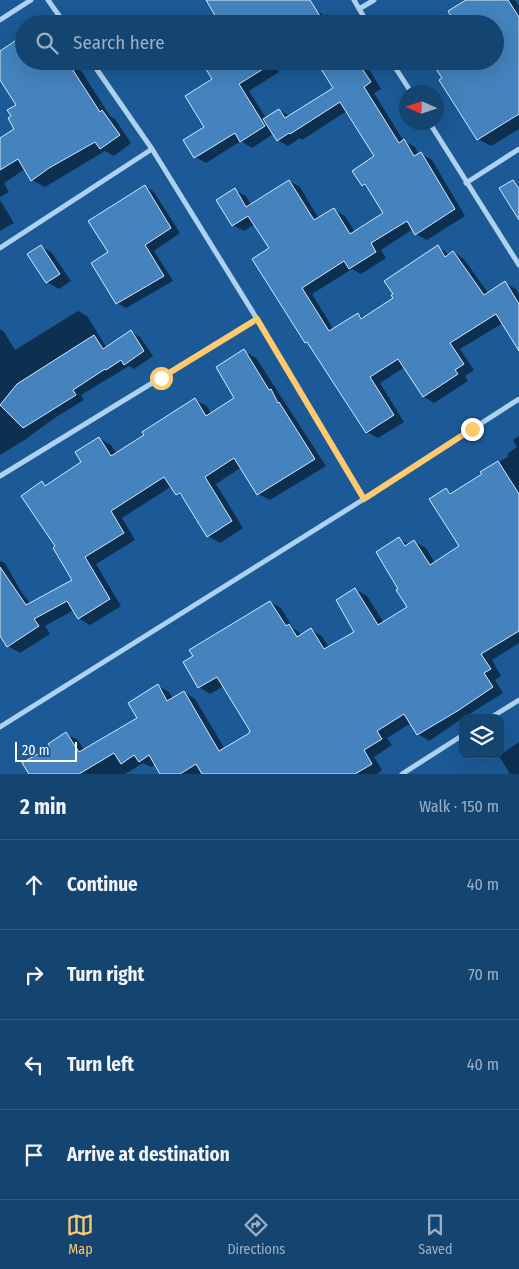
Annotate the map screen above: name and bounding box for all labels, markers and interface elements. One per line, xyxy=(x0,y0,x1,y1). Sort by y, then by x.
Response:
search box xyxy=(15,15,504,70)
icon: search xyxy=(33,29,61,57)
text: Search here xyxy=(73,31,165,54)
north arrow xyxy=(399,85,444,130)
route start xyxy=(150,367,173,390)
route end xyxy=(461,418,484,441)
map controls xyxy=(459,714,504,759)
button: layers xyxy=(459,714,504,759)
scale bar xyxy=(15,739,78,762)
text: 20 m xyxy=(22,742,50,759)
text: 2 min xyxy=(20,794,67,820)
text: Walk · 150 m xyxy=(419,797,499,816)
icon: ahead xyxy=(20,871,48,899)
text: Continue xyxy=(67,873,138,896)
text: 40 m xyxy=(467,875,499,894)
icon: right xyxy=(20,961,48,989)
text: Turn right xyxy=(67,963,144,986)
text: 70 m xyxy=(468,965,499,984)
icon: left xyxy=(20,1051,48,1079)
text: Turn left xyxy=(67,1053,134,1076)
text: 40 m xyxy=(467,1055,499,1074)
icon: arrive xyxy=(20,1141,48,1169)
text: Arrive at destination xyxy=(67,1143,230,1166)
tab: Map xyxy=(66,1211,94,1258)
tab: Directions xyxy=(227,1211,285,1258)
tab: Saved xyxy=(418,1211,453,1258)

